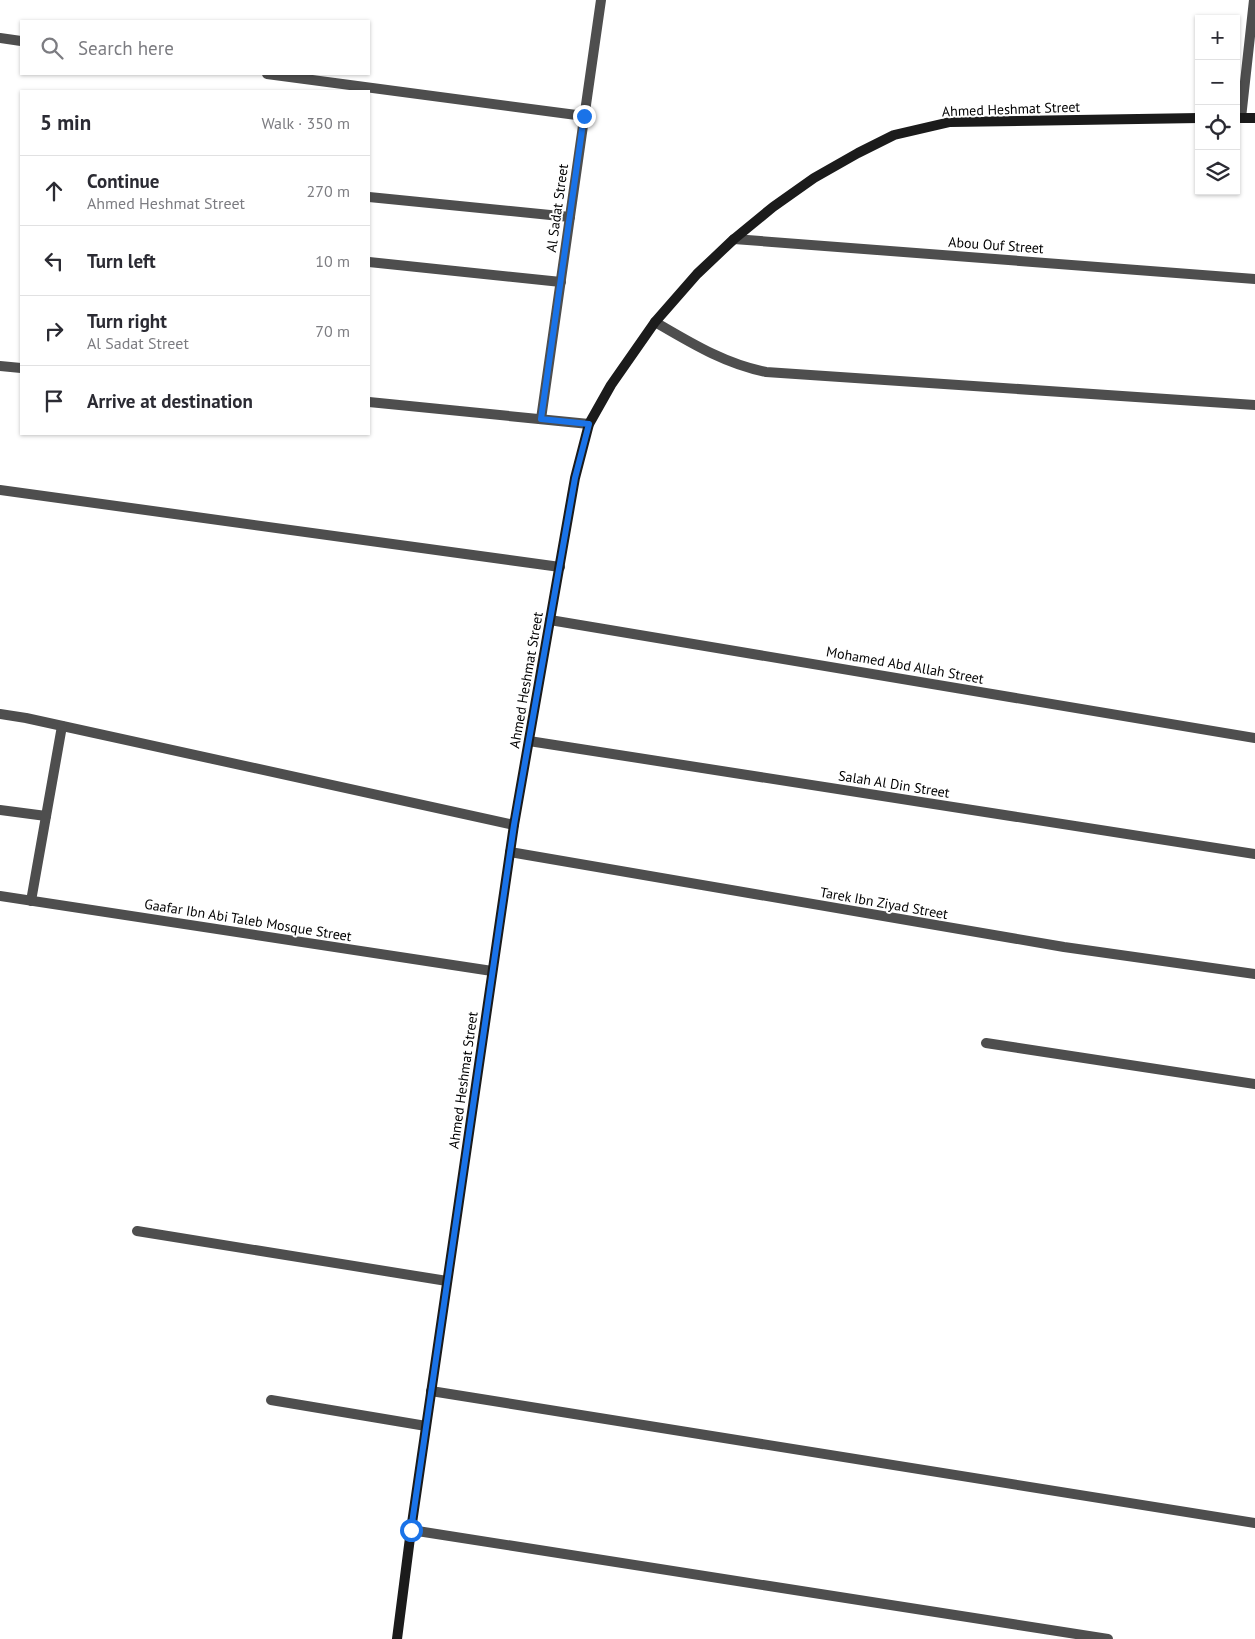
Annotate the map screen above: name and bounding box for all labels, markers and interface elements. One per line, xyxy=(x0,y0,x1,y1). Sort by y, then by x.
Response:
map controls xyxy=(1195,15,1240,195)
button: + xyxy=(1195,15,1240,60)
search box xyxy=(20,20,370,75)
icon: search xyxy=(38,34,66,62)
text: Search here xyxy=(78,36,174,60)
button: − xyxy=(1195,60,1240,105)
street label: Ahmed Heshmat Street xyxy=(942,98,1081,120)
route end xyxy=(573,105,596,128)
button: locate xyxy=(1195,105,1240,150)
text: 5 min xyxy=(40,109,91,136)
text: Walk · 350 m xyxy=(261,113,350,133)
button: layers xyxy=(1195,150,1240,195)
street label: Al Sadat Street xyxy=(542,162,572,253)
text: Continue xyxy=(87,169,159,193)
icon: ahead xyxy=(40,177,68,205)
text: 270 m xyxy=(307,181,350,201)
text: Ahmed Heshmat Street xyxy=(87,193,245,213)
street label: Abou Ouf Street xyxy=(948,233,1045,257)
icon: left xyxy=(40,247,68,275)
text: Turn left xyxy=(87,249,156,273)
text: 10 m xyxy=(315,251,350,271)
text: Turn right xyxy=(87,309,167,333)
icon: right xyxy=(40,317,68,345)
text: 70 m xyxy=(315,321,350,341)
text: Al Sadat Street xyxy=(87,333,189,353)
icon: arrive xyxy=(40,387,68,415)
text: Arrive at destination xyxy=(87,389,253,413)
street label: Ahmed Heshmat Street xyxy=(505,610,547,750)
street label: Mohamed Abd Allah Street xyxy=(825,642,985,688)
street label: Salah Al Din Street xyxy=(837,766,951,802)
street label: Tarek Ibn Ziyad Street xyxy=(819,883,950,923)
street label: Gaafar Ibn Abi Taleb Mosque Street xyxy=(143,895,353,945)
street label: Ahmed Heshmat Street xyxy=(444,1010,482,1150)
route start xyxy=(400,1519,423,1542)

